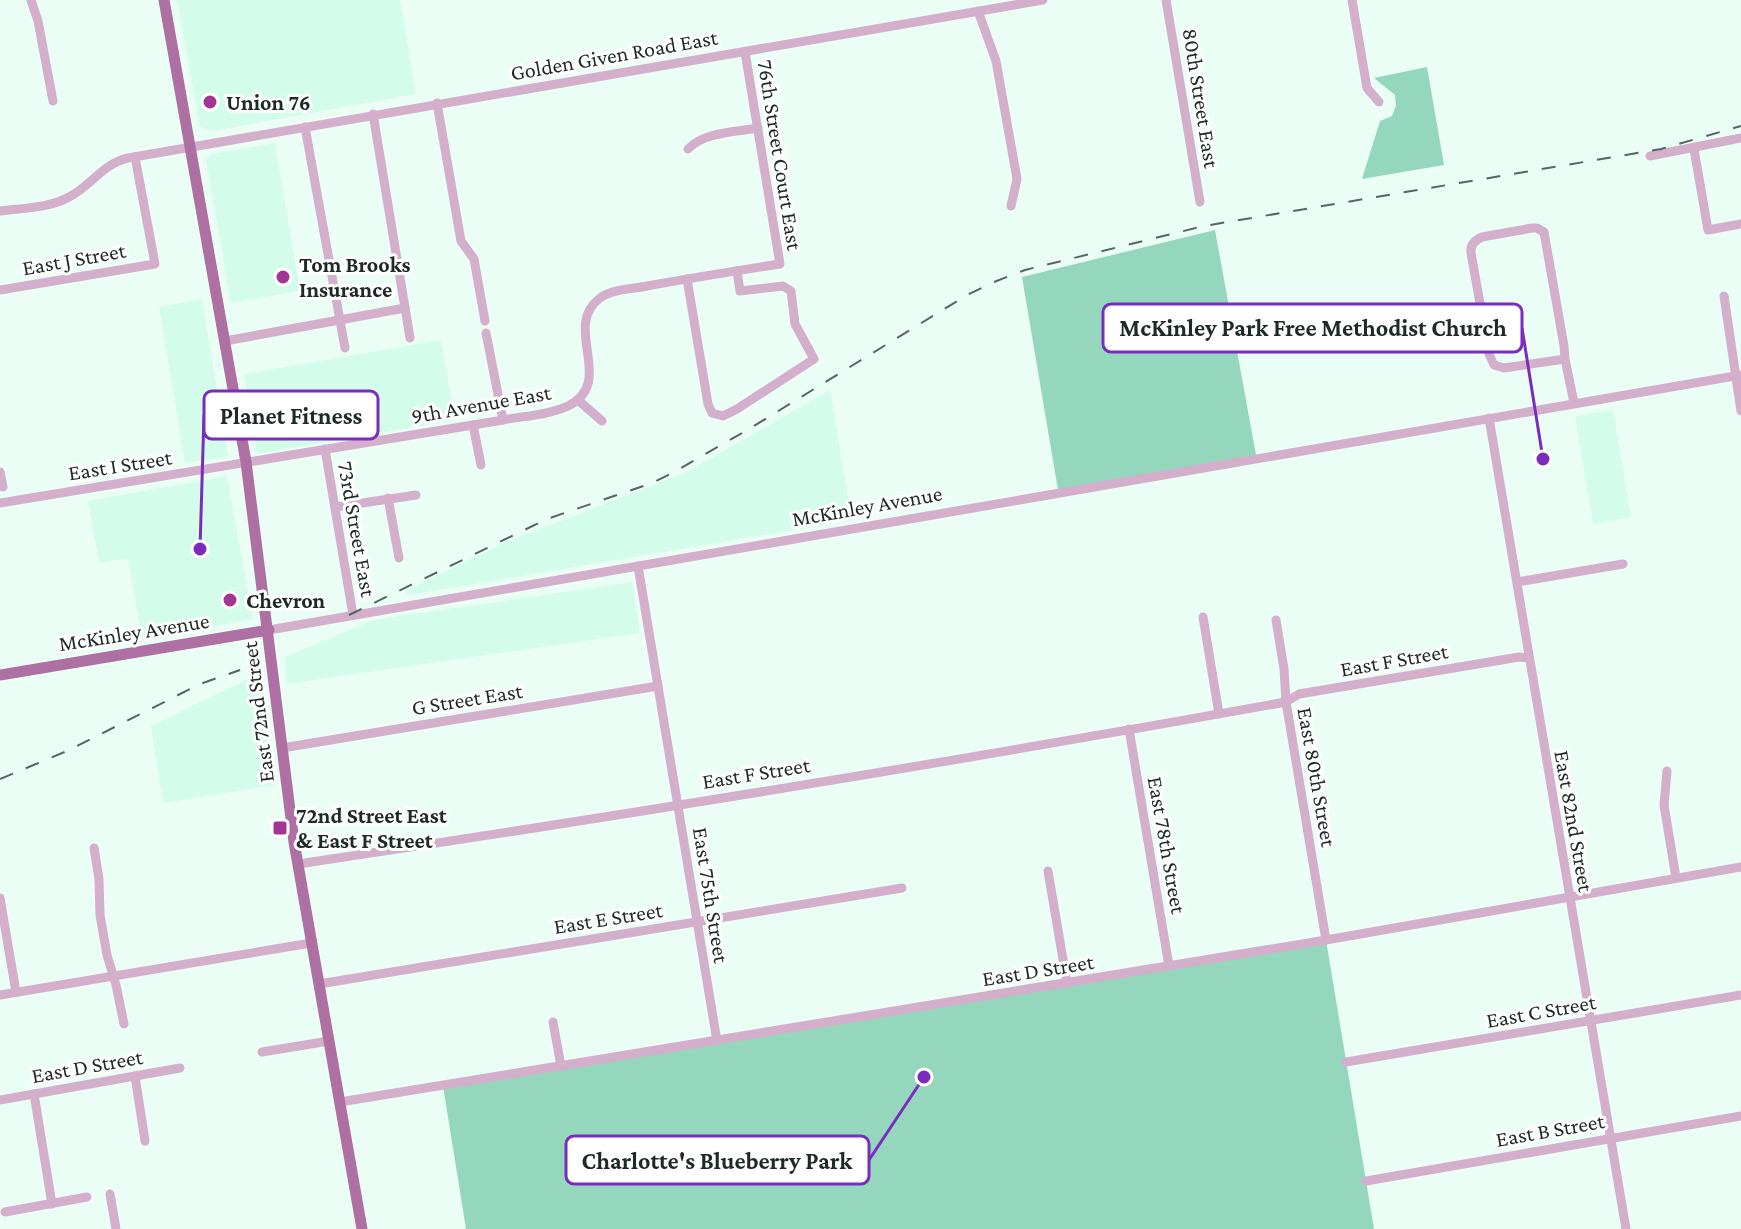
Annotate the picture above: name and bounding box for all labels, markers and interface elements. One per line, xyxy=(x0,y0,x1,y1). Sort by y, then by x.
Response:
street label: Golden Given Road East xyxy=(509,24,720,86)
street label: 80th Street East xyxy=(1178,26,1225,170)
street label: 76th Street Court East xyxy=(753,58,808,253)
place label: Union 76 xyxy=(226,90,311,115)
marker: Union 76 xyxy=(201,93,219,111)
street label: East J Street xyxy=(20,237,128,280)
place label: Tom Brooks Insurance xyxy=(299,252,411,302)
marker: Tom Brooks Insurance xyxy=(274,268,292,286)
callout: McKinley Park Free Methodist Church xyxy=(1103,304,1522,352)
text: McKinley Park Free Methodist Church xyxy=(1119,314,1507,341)
street label: 9th Avenue East xyxy=(409,379,553,429)
callout: Planet Fitness xyxy=(204,391,378,439)
text: Planet Fitness xyxy=(220,402,363,429)
street label: East I Street xyxy=(66,444,174,486)
street label: 73rd Street East xyxy=(333,459,381,599)
street label: McKinley Avenue xyxy=(790,480,944,532)
place label: Chevron xyxy=(246,588,326,613)
marker: Chevron xyxy=(221,591,239,609)
street label: McKinley Avenue xyxy=(57,608,211,656)
street label: East F Street xyxy=(1338,638,1450,682)
street label: East 72nd Street xyxy=(237,639,279,784)
street label: G Street East xyxy=(410,678,525,720)
street label: East 80th Street xyxy=(1292,705,1342,849)
street label: East 82nd Street xyxy=(1549,748,1599,895)
street label: East F Street xyxy=(700,752,812,794)
street label: East 78th Street xyxy=(1143,775,1191,916)
place label: 72nd Street East & East F Street xyxy=(296,803,448,853)
marker: 72nd Street East & East F Street xyxy=(271,819,289,837)
street label: East 75th Street xyxy=(688,825,734,965)
street label: East E Street xyxy=(552,897,665,939)
street label: East D Street xyxy=(980,949,1096,991)
street label: East C Street xyxy=(1484,989,1598,1033)
street label: East D Street xyxy=(29,1044,145,1088)
street label: East B Street xyxy=(1494,1108,1607,1152)
callout: Charlotte's Blueberry Park xyxy=(566,1136,869,1184)
text: Charlotte's Blueberry Park xyxy=(582,1147,853,1174)

